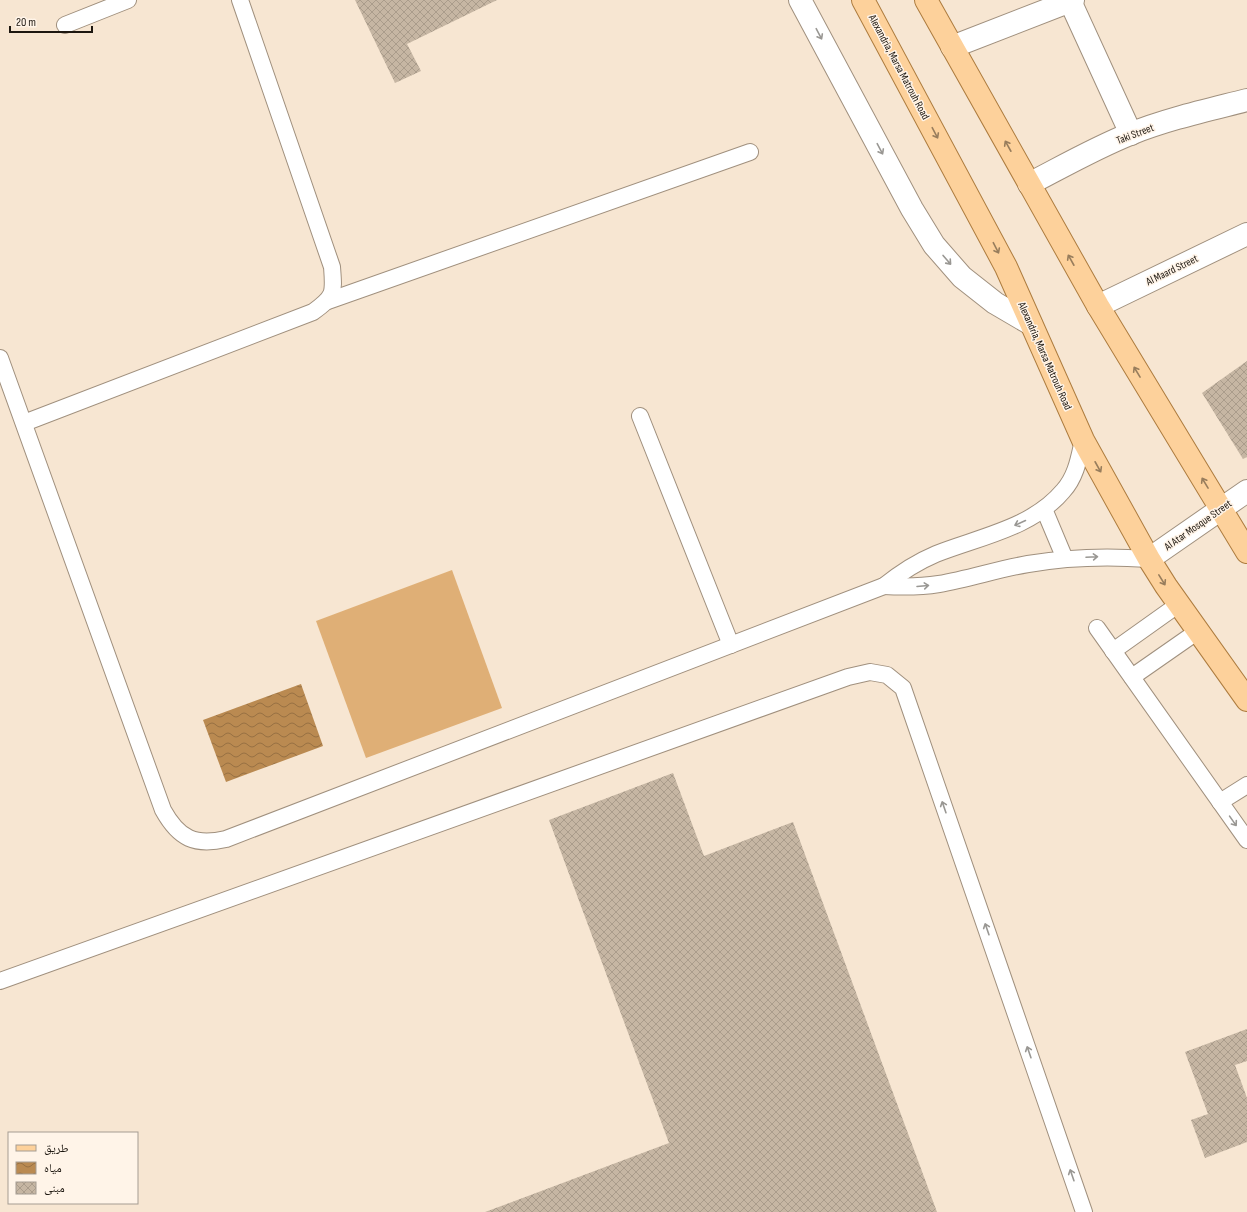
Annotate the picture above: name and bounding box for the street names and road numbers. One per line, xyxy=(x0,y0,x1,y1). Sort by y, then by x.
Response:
street label: Alexandria, Marsa Matrouh Road xyxy=(865,12,932,122)
street label: Taki Street xyxy=(1114,121,1156,147)
street label: Al Maard Street xyxy=(1143,252,1201,289)
street label: Alexandria, Marsa Matrouh Road xyxy=(1015,299,1075,412)
street label: Al Atar Mosque Street xyxy=(1161,497,1235,554)

